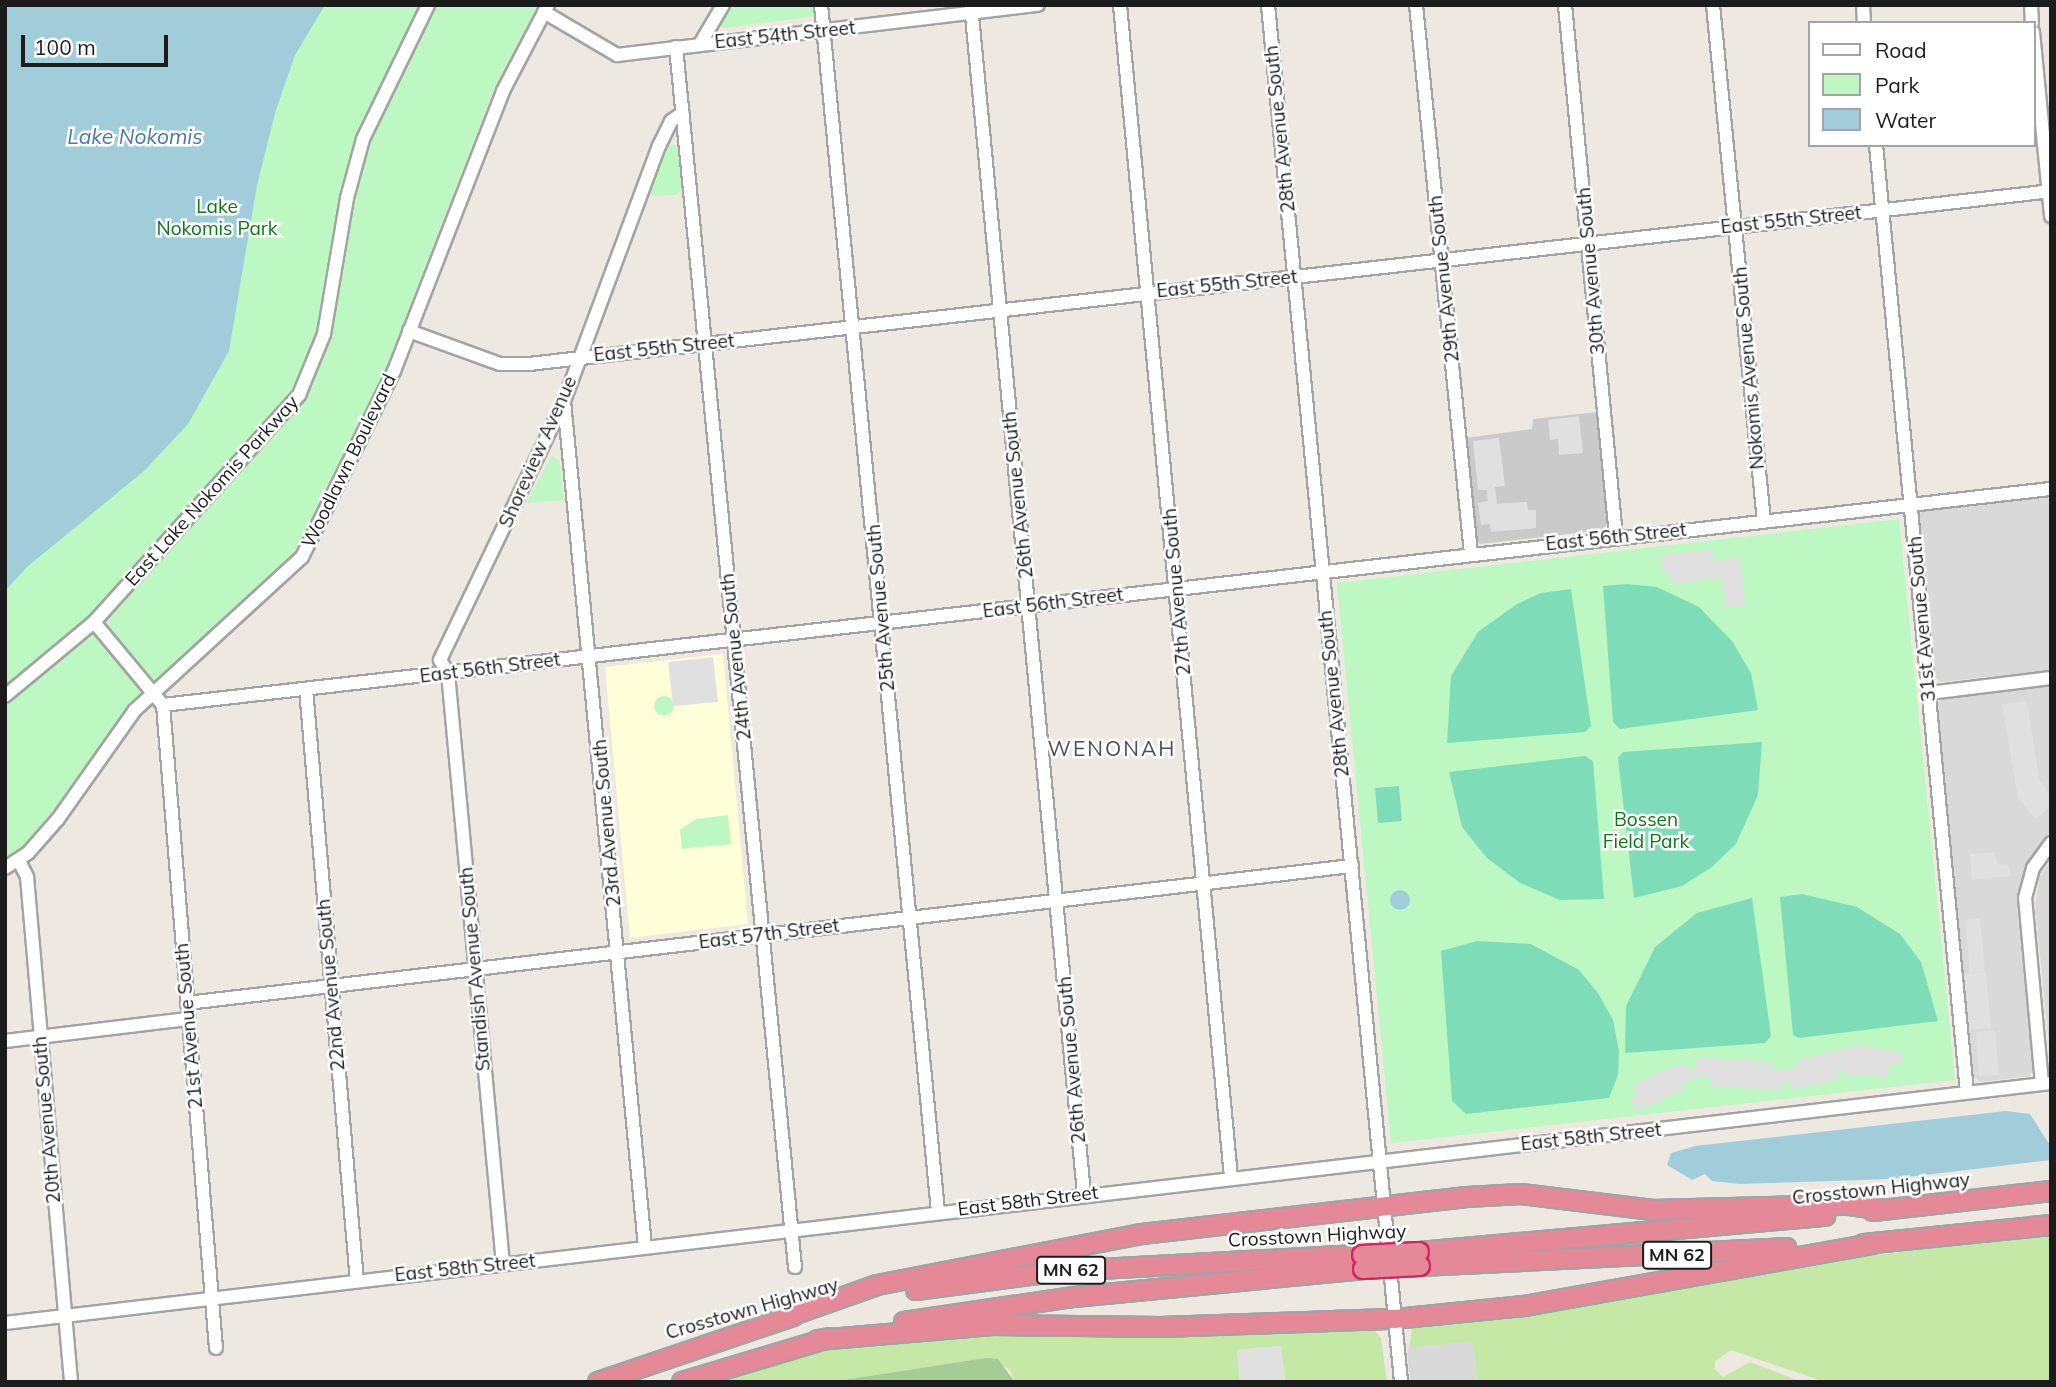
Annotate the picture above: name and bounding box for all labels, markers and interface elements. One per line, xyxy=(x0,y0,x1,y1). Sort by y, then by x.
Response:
street label: East 54th Street xyxy=(713,16,857,54)
scale bar xyxy=(24,21,172,65)
legend xyxy=(1808,21,2035,147)
text: 100 m xyxy=(34,34,96,60)
text: Road xyxy=(1875,37,1926,63)
street label: 28th Avenue South xyxy=(1260,44,1300,214)
text: Park xyxy=(1875,72,1919,98)
text: Water xyxy=(1875,107,1936,133)
water label: Lake Nokomis xyxy=(67,123,203,149)
street label: 30th Avenue South xyxy=(1572,186,1610,356)
street label: 29th Avenue South xyxy=(1424,194,1464,364)
park label: Lake Nokomis Park xyxy=(156,196,278,240)
street label: East 55th Street xyxy=(1719,201,1863,239)
street label: East 55th Street xyxy=(1155,265,1299,303)
street label: Nokomis Avenue South xyxy=(1729,266,1769,470)
street label: East 55th Street xyxy=(592,329,736,367)
street label: Woodlawn Boulevard xyxy=(297,370,401,552)
street label: Shoreview Avenue xyxy=(494,373,582,531)
street label: East Lake Nokomis Parkway xyxy=(120,391,304,591)
street label: 26th Avenue South xyxy=(998,410,1038,580)
street label: 27th Avenue South xyxy=(1158,507,1196,677)
street label: East 56th Street xyxy=(1544,518,1688,556)
street label: 25th Avenue South xyxy=(862,523,900,693)
street label: 31st Avenue South xyxy=(1903,535,1941,703)
street label: 24th Avenue South xyxy=(716,572,756,742)
street label: East 56th Street xyxy=(981,583,1125,623)
street label: 28th Avenue South xyxy=(1314,609,1354,779)
street label: East 56th Street xyxy=(418,648,562,688)
district label: WENONAH xyxy=(1048,735,1176,761)
street label: 23rd Avenue South xyxy=(588,738,626,908)
park label: Bossen Field Park xyxy=(1603,809,1689,853)
street label: Standish Avenue South xyxy=(455,866,495,1072)
street label: 22nd Avenue South xyxy=(312,898,350,1072)
street label: East 57th Street xyxy=(697,914,841,954)
street label: 21st Avenue South xyxy=(170,942,208,1110)
street label: 26th Avenue South xyxy=(1053,975,1091,1145)
street label: 20th Avenue South xyxy=(28,1035,66,1205)
street label: East 58th Street xyxy=(1519,1118,1663,1156)
street label: Crosstown Highway xyxy=(1791,1168,1971,1210)
street label: East 58th Street xyxy=(956,1181,1100,1221)
street label: Crosstown Highway xyxy=(1227,1220,1407,1252)
road number: MN 62 xyxy=(1642,1240,1712,1270)
street label: East 58th Street xyxy=(393,1249,537,1287)
road number: MN 62 xyxy=(1036,1255,1106,1284)
street label: Crosstown Highway xyxy=(663,1273,841,1345)

